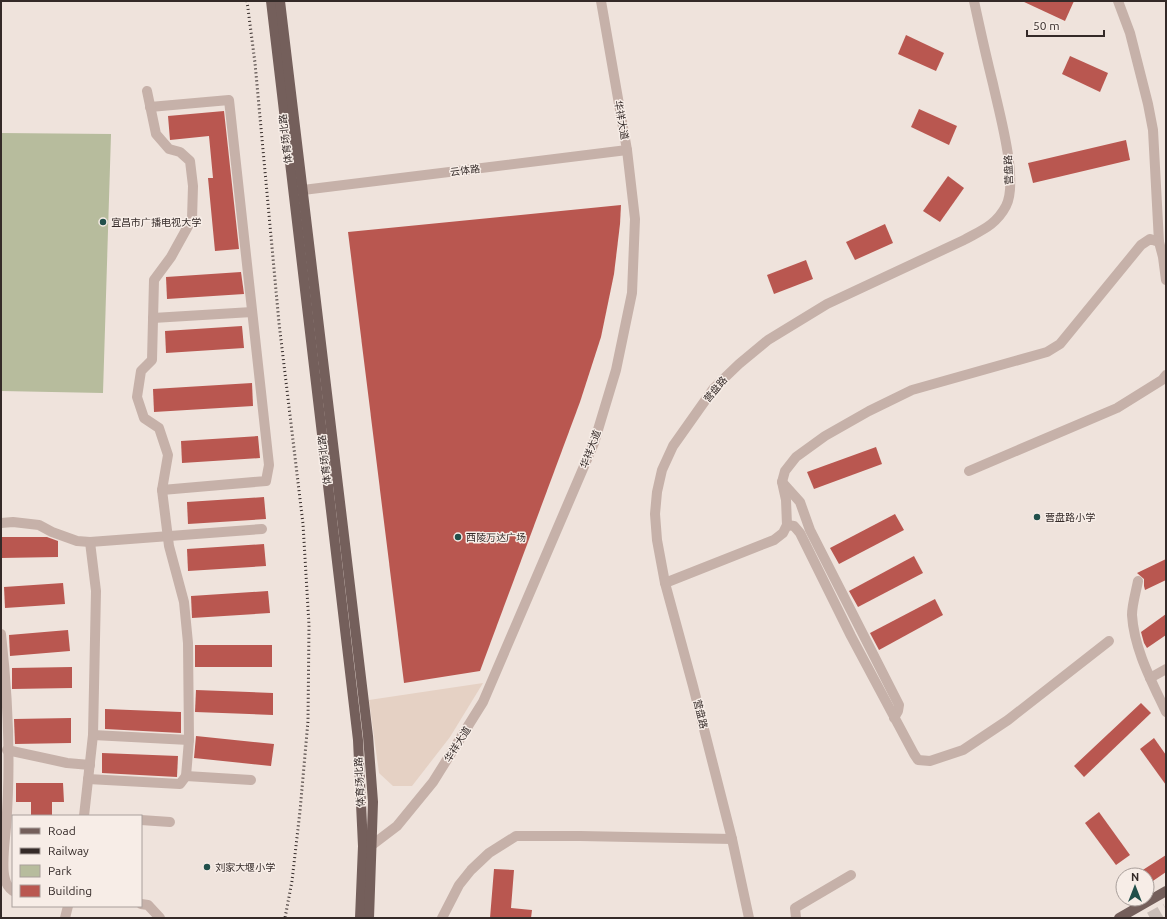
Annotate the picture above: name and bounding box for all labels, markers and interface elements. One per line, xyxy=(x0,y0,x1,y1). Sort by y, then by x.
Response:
scale bar xyxy=(1027,12,1104,38)
text: 50 m xyxy=(1033,19,1060,32)
street label: 华祥大道 xyxy=(613,99,630,141)
street label: 体育场北路 xyxy=(277,113,294,164)
street label: 营盘路 xyxy=(1002,155,1015,185)
street label: 云体路 xyxy=(450,163,481,178)
marker: 宜昌市广播电视大学 xyxy=(98,217,108,227)
place label: 宜昌市广播电视大学 xyxy=(111,217,201,228)
street label: 营盘路 xyxy=(702,374,729,404)
street label: 华祥大道 xyxy=(578,429,603,470)
street label: 体育场北路 xyxy=(316,434,333,485)
marker: 营盘路小学 xyxy=(1032,512,1042,522)
place label: 营盘路小学 xyxy=(1045,512,1095,523)
marker: 西陵万达广场 xyxy=(453,532,463,542)
place label: 西陵万达广场 xyxy=(466,532,526,543)
street label: 营盘路 xyxy=(692,698,709,730)
street label: 华祥大道 xyxy=(442,724,473,764)
street label: 体育场北路 xyxy=(353,757,366,807)
legend xyxy=(12,815,142,907)
text: Road xyxy=(48,824,76,837)
text: Railway xyxy=(48,844,89,857)
marker: 刘家大堰小学 xyxy=(202,862,212,872)
place label: 刘家大堰小学 xyxy=(215,862,275,873)
text: Park xyxy=(48,864,72,877)
north arrow xyxy=(1115,867,1155,907)
text: N xyxy=(1131,871,1139,883)
text: Building xyxy=(48,884,92,897)

